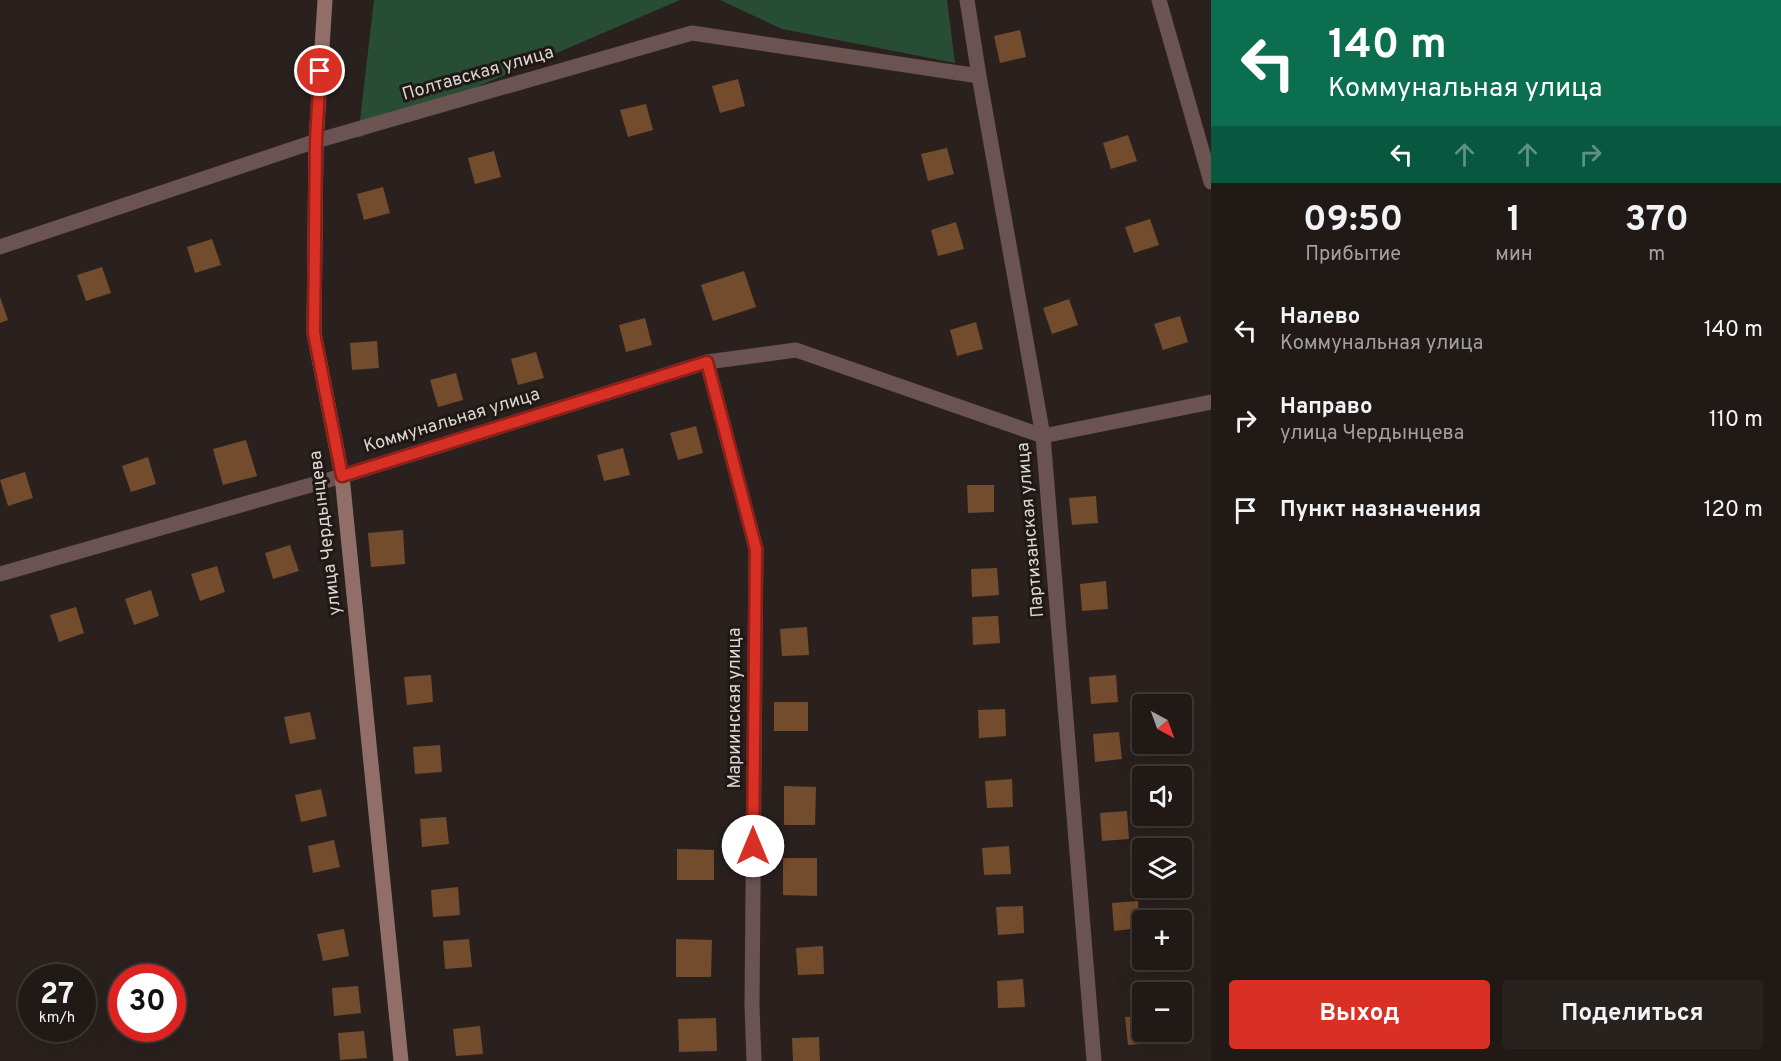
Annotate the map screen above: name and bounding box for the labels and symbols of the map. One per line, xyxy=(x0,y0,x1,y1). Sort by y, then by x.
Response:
street label: Полтавская улица xyxy=(400,41,556,107)
pin xyxy=(294,45,345,96)
street label: Коммунальная улица xyxy=(361,383,543,459)
street label: Партизанская улица xyxy=(1012,442,1050,618)
street label: улица Чердынцева xyxy=(304,449,348,617)
street label: Мариинская улица xyxy=(724,628,747,788)
north arrow xyxy=(1132,694,1192,754)
position arrow xyxy=(721,814,785,878)
speed limit sign: 30 xyxy=(108,964,186,1042)

